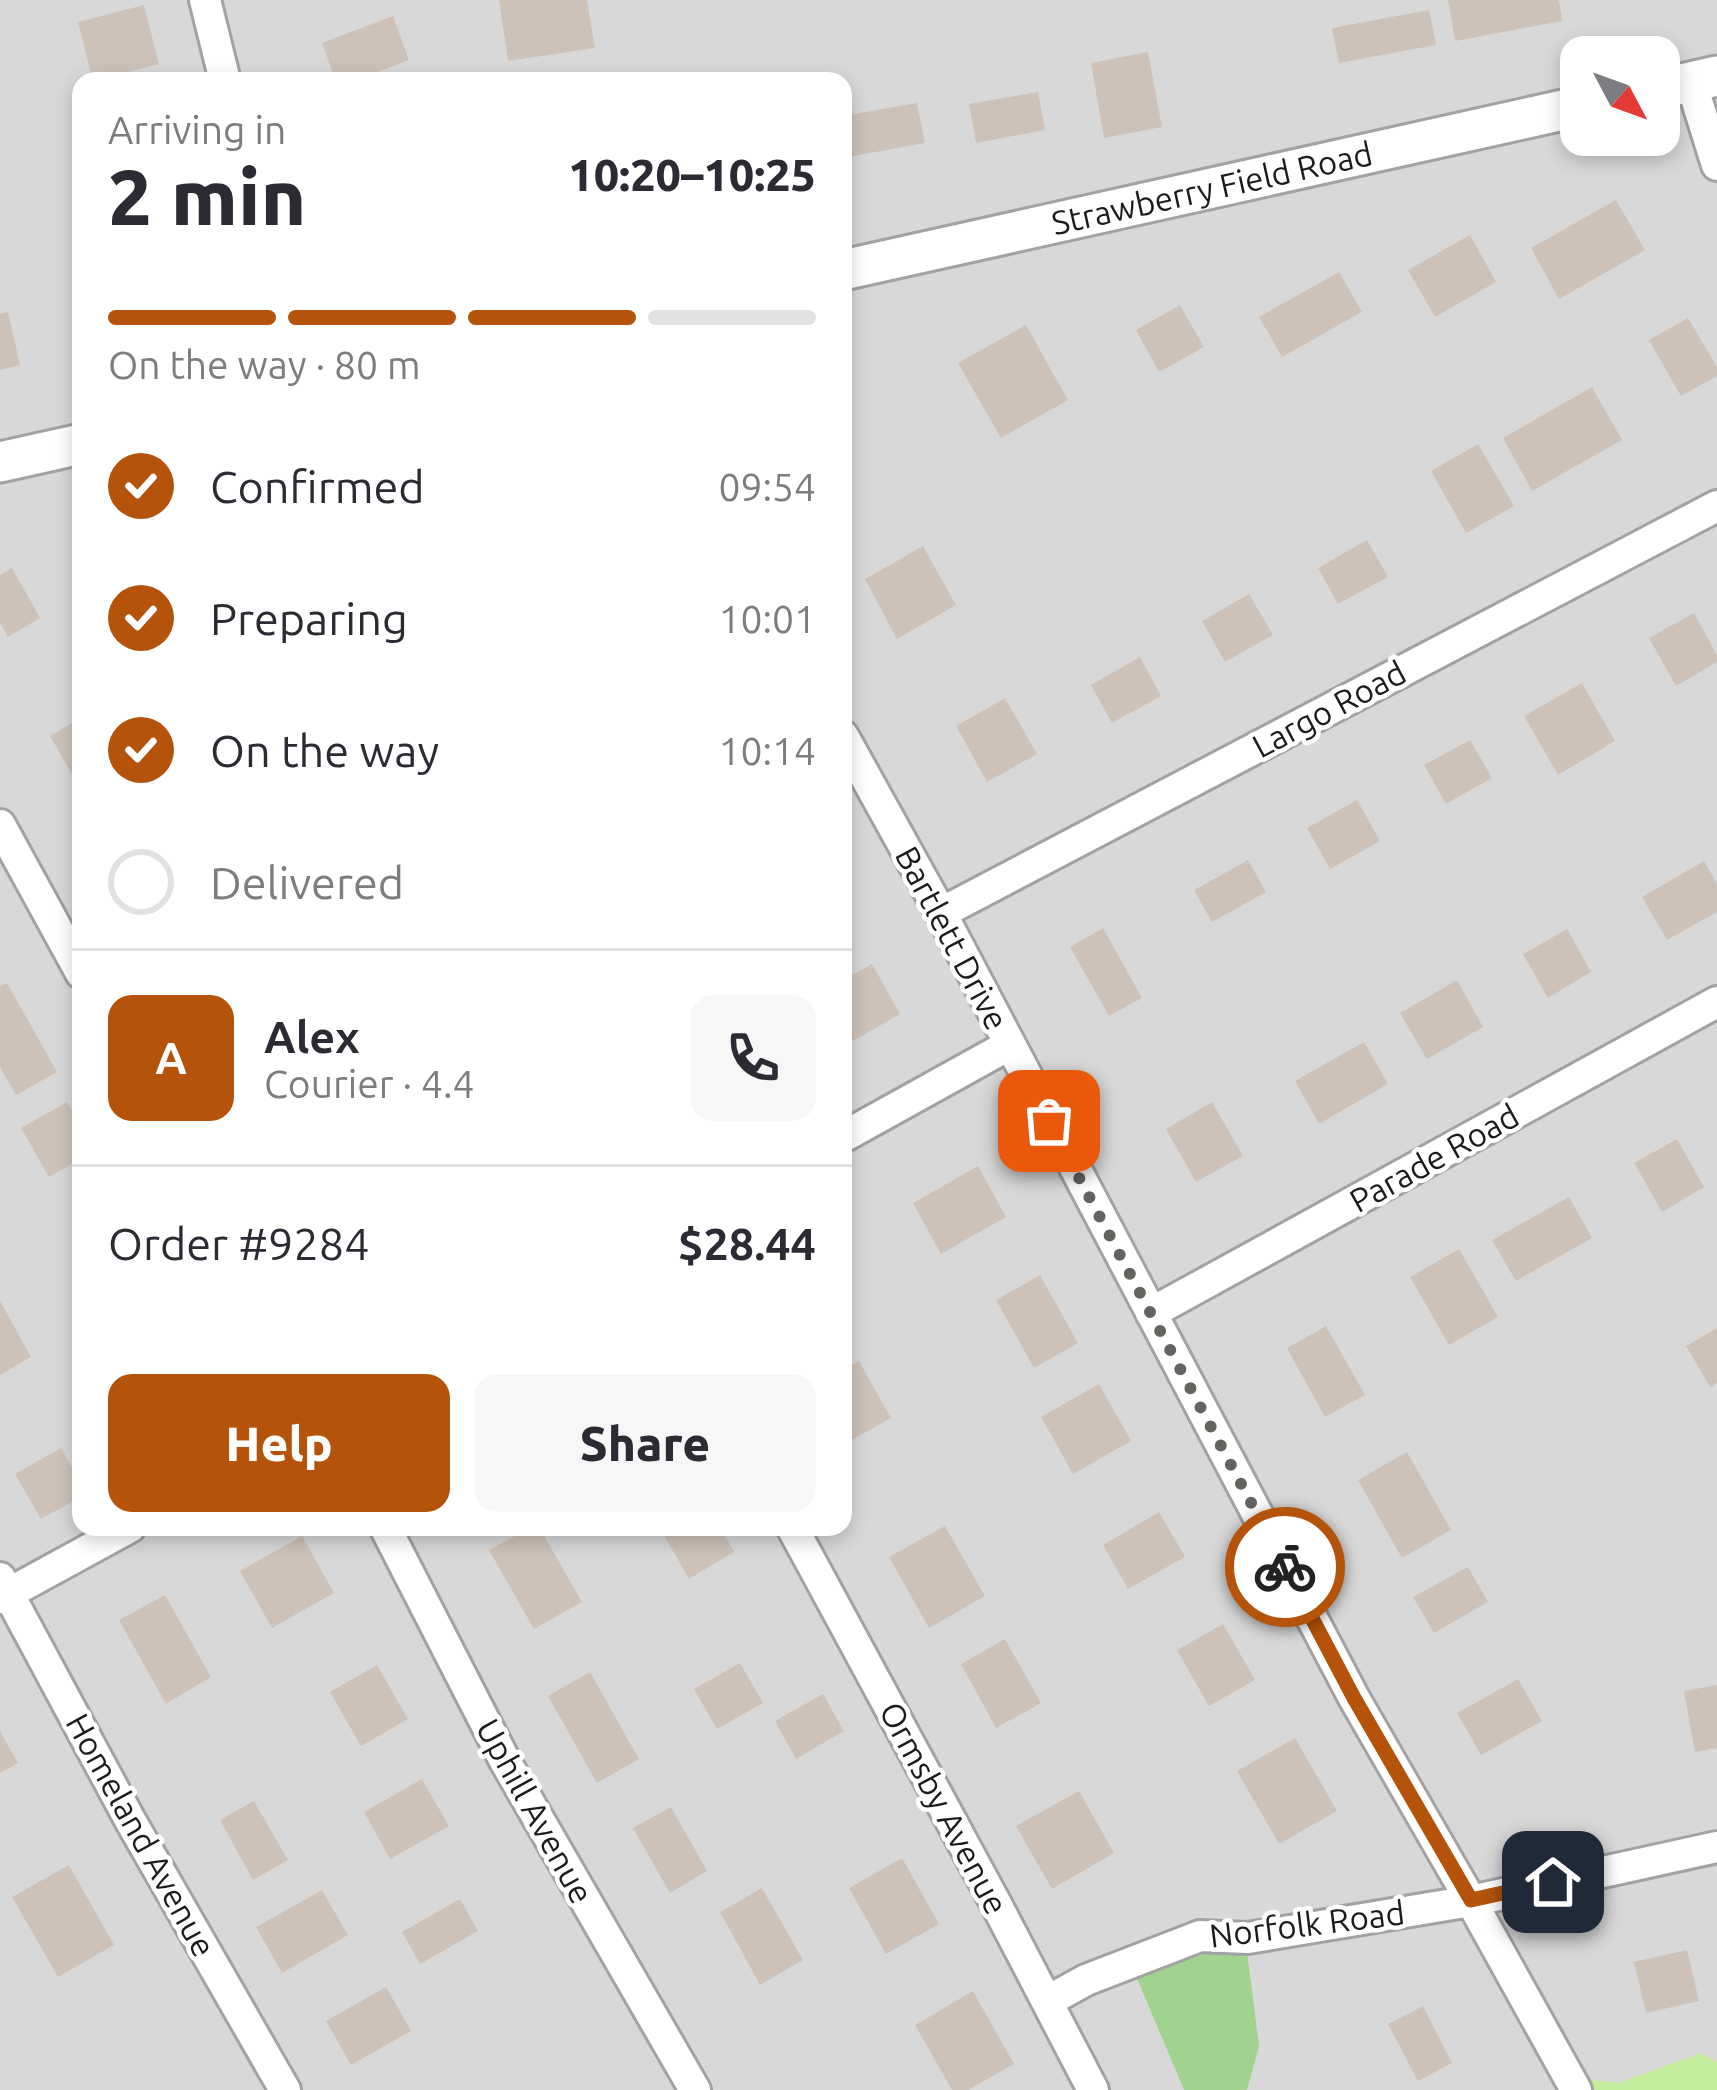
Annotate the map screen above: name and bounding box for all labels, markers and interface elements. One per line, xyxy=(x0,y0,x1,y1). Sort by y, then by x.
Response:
north arrow xyxy=(1560,36,1680,156)
map controls xyxy=(1560,36,1680,156)
text: Arriving in xyxy=(108,108,286,151)
street label: Strawberry Field Road xyxy=(1048,134,1376,241)
text: 10:20–10:25 xyxy=(568,149,816,200)
text: 2 min xyxy=(108,152,306,240)
text: On the way · 80 m xyxy=(108,343,421,386)
icon: check xyxy=(108,453,174,519)
text: Confirmed xyxy=(210,461,425,512)
text: 09:54 xyxy=(718,465,816,508)
icon: check xyxy=(108,585,174,651)
text: Preparing xyxy=(210,593,408,644)
text: 10:01 xyxy=(718,597,816,640)
street label: Largo Road xyxy=(1246,653,1412,764)
icon: check xyxy=(108,717,174,783)
text: On the way xyxy=(210,725,439,776)
text: 10:14 xyxy=(718,729,816,772)
street label: Bartlett Drive xyxy=(889,840,1016,1036)
text: Delivered xyxy=(210,857,404,908)
button: phone xyxy=(690,995,816,1121)
text: Alex xyxy=(264,1011,360,1062)
text: A xyxy=(155,1032,187,1083)
text: Courier · 4.4 xyxy=(264,1062,475,1105)
pin xyxy=(998,1070,1100,1172)
icon: bag xyxy=(1016,1088,1082,1154)
street label: Parade Road xyxy=(1343,1096,1524,1219)
text: Order #9284 xyxy=(108,1218,370,1269)
text: $28.44 xyxy=(678,1218,816,1269)
button: Help xyxy=(108,1374,450,1512)
button: Share xyxy=(474,1374,816,1512)
courier xyxy=(1225,1507,1345,1627)
icon: bike xyxy=(1252,1534,1318,1600)
street label: Ormsby Avenue xyxy=(873,1695,1016,1920)
street label: Homeland Avenue xyxy=(59,1707,223,1962)
street label: Uphill Avenue xyxy=(470,1712,601,1909)
pin xyxy=(1502,1831,1604,1933)
icon: home xyxy=(1520,1849,1586,1915)
street label: Norfolk Road xyxy=(1207,1893,1407,1954)

